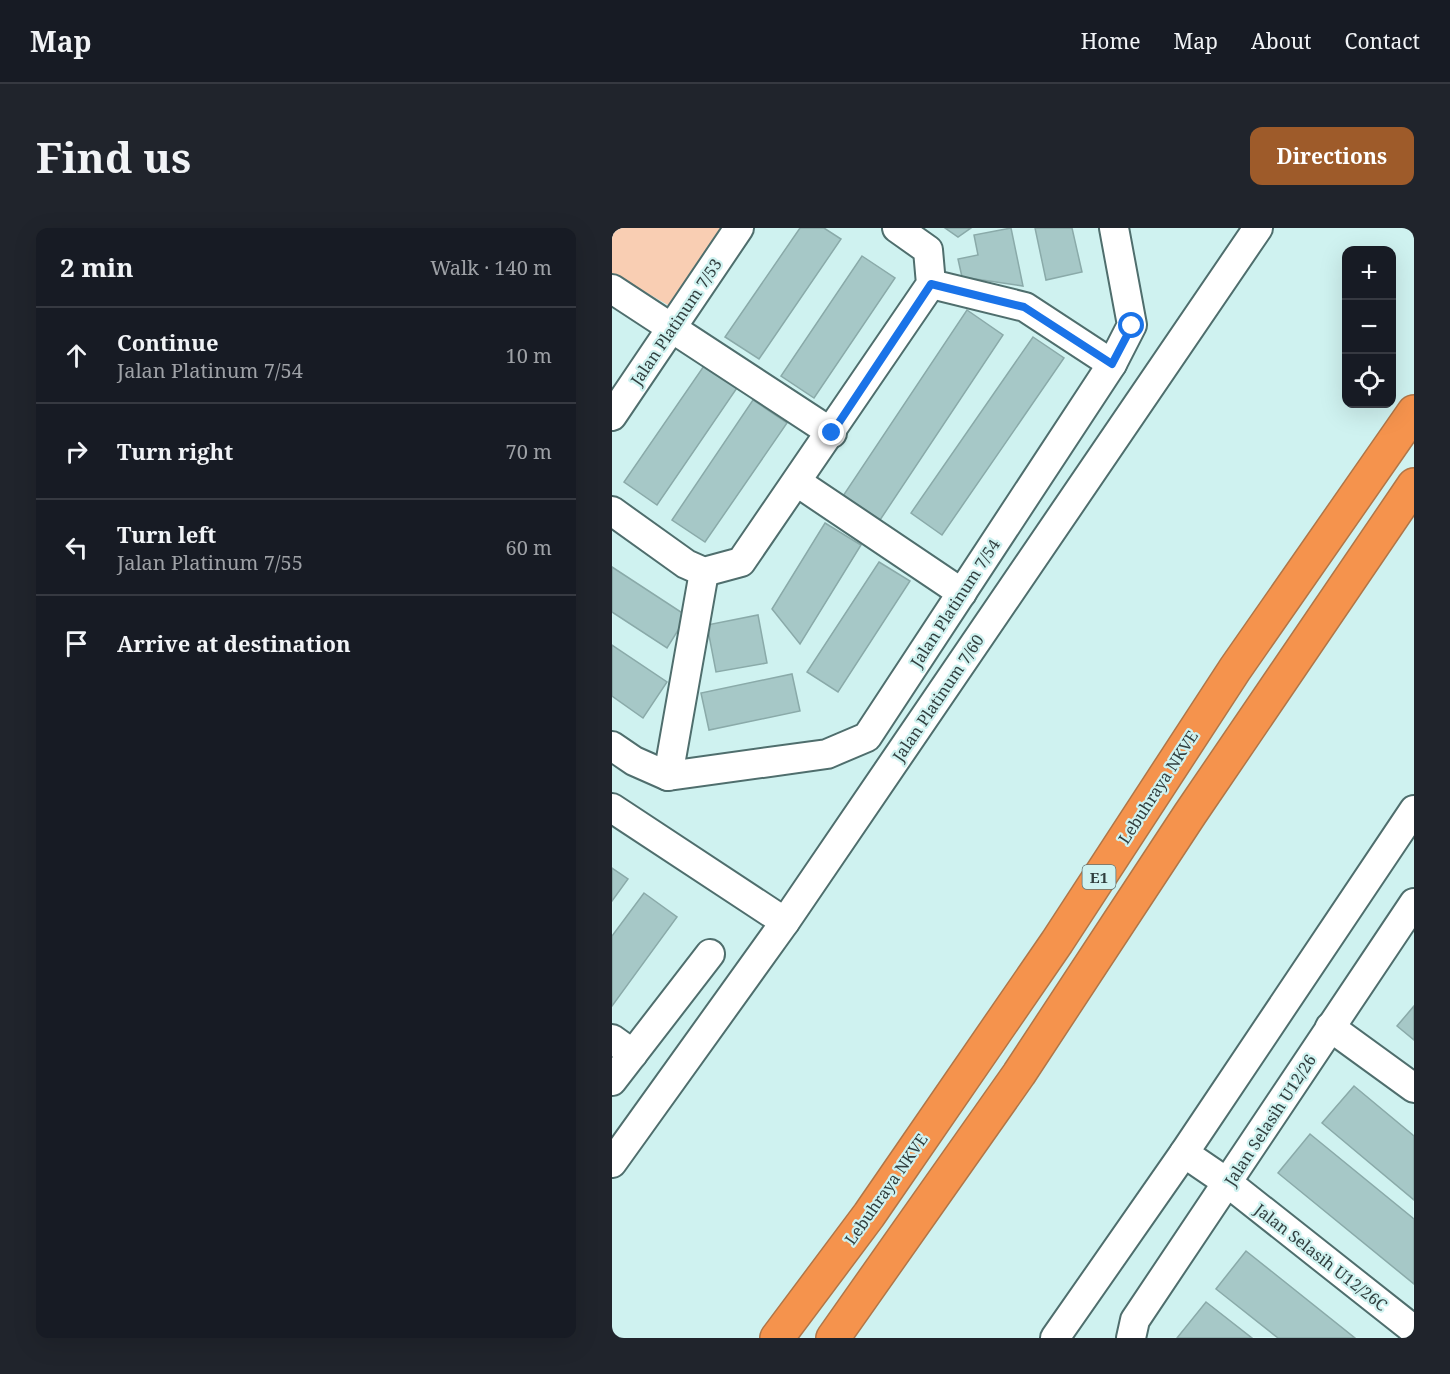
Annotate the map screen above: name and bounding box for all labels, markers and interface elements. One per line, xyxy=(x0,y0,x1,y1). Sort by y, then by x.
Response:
text: Map xyxy=(30,22,92,60)
text: Home xyxy=(1081,27,1141,55)
text: Map xyxy=(1174,27,1218,55)
text: About xyxy=(1251,27,1312,55)
text: Contact xyxy=(1345,27,1420,55)
button: Directions xyxy=(1250,127,1414,185)
text: Find us xyxy=(36,128,191,185)
map controls xyxy=(1342,246,1396,408)
button: + xyxy=(1342,246,1396,300)
text: 2 min xyxy=(60,249,134,285)
text: Walk · 140 m xyxy=(430,254,552,281)
street label: Jalan Platinum 7/53 xyxy=(625,254,727,391)
button: − xyxy=(1342,300,1396,354)
route start xyxy=(1118,312,1144,338)
text: Continue xyxy=(117,327,219,357)
icon: ahead xyxy=(60,339,93,372)
text: 10 m xyxy=(506,342,552,369)
button: locate xyxy=(1342,354,1396,408)
text: Jalan Platinum 7/54 xyxy=(117,357,303,384)
route end xyxy=(818,419,844,445)
icon: right xyxy=(60,435,93,468)
text: Turn right xyxy=(117,436,233,466)
text: 70 m xyxy=(506,438,552,465)
text: Turn left xyxy=(117,519,216,549)
icon: left xyxy=(60,531,93,564)
text: 60 m xyxy=(506,534,552,561)
street label: Jalan Platinum 7/54 xyxy=(905,535,1005,672)
text: Jalan Platinum 7/55 xyxy=(117,549,303,576)
icon: arrive xyxy=(60,627,93,660)
text: Arrive at destination xyxy=(117,628,351,658)
street label: Jalan Platinum 7/60 xyxy=(887,630,989,767)
street label: Lebuhraya NKVE xyxy=(1113,726,1203,848)
road number: E1 xyxy=(1082,865,1116,889)
street label: Jalan Selasih U12/26 xyxy=(1219,1050,1321,1191)
street label: Lebuhraya NKVE xyxy=(839,1129,933,1249)
street label: Jalan Selasih U12/26C xyxy=(1249,1198,1392,1316)

